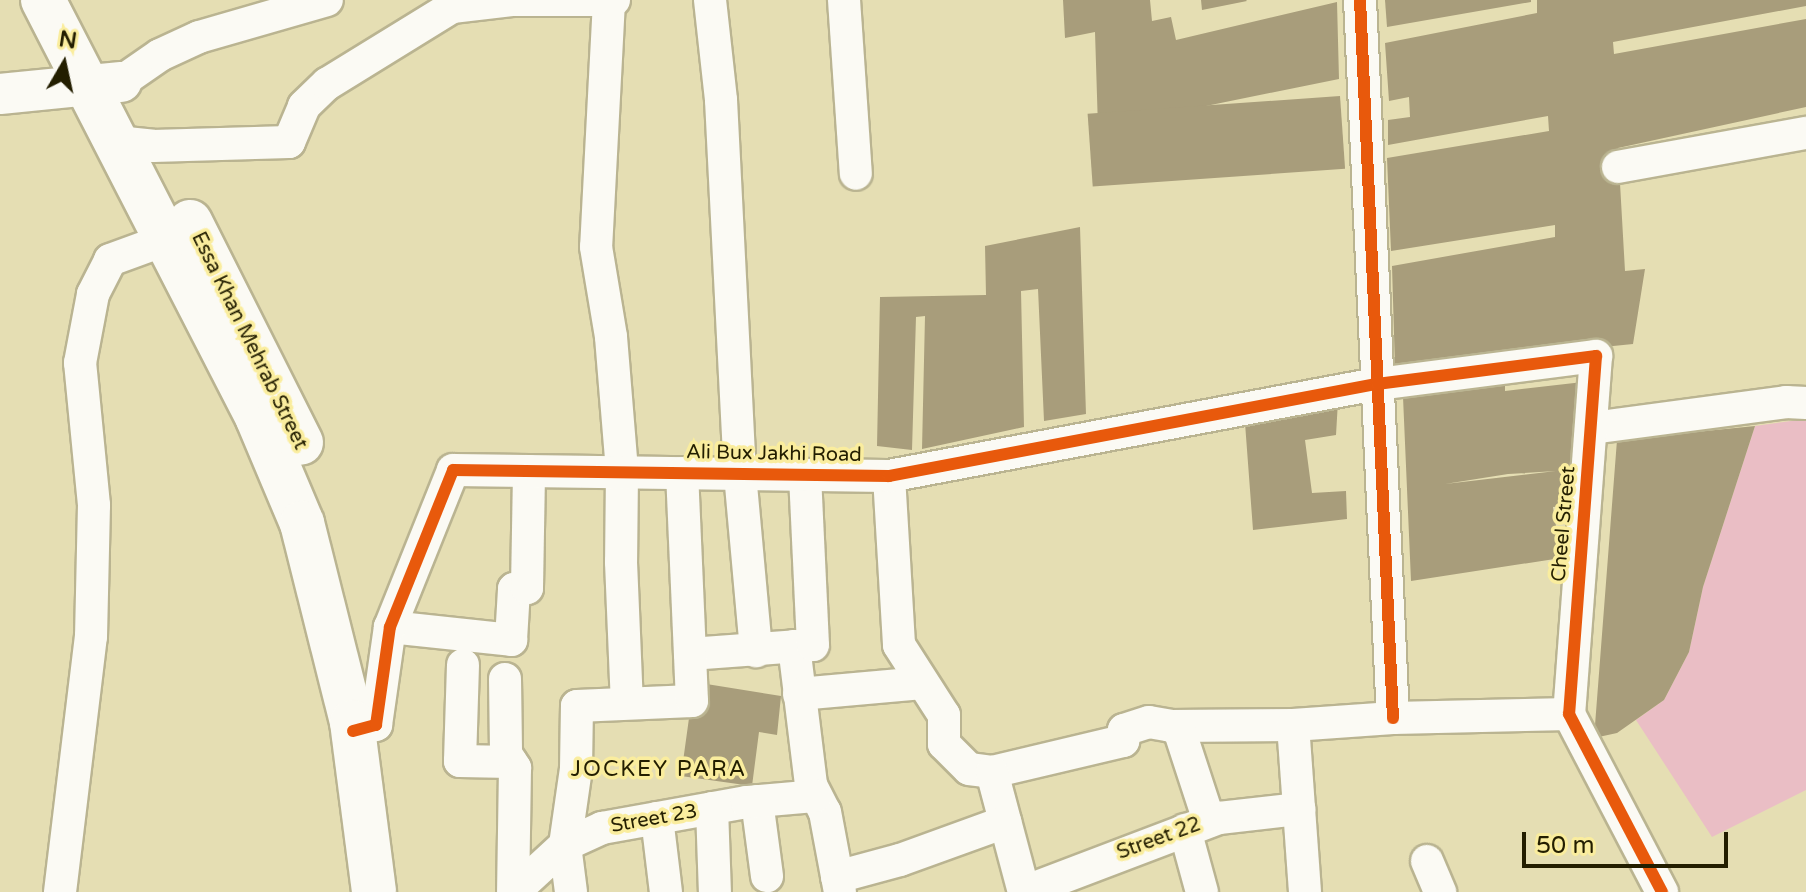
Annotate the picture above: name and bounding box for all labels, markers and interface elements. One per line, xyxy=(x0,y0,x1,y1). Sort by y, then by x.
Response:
north arrow xyxy=(24,24,104,104)
text: N xyxy=(57,26,79,55)
street label: Essa Khan Mehrab Street xyxy=(186,228,312,454)
street label: Ali Bux Jakhi Road xyxy=(686,440,862,468)
street label: Cheel Street xyxy=(1547,465,1581,583)
district label: JOCKEY PARA xyxy=(571,757,747,783)
street label: Street 23 xyxy=(609,800,699,838)
street label: Street 22 xyxy=(1114,813,1204,865)
scale bar xyxy=(1526,816,1732,866)
text: 50 m xyxy=(1536,831,1594,860)

